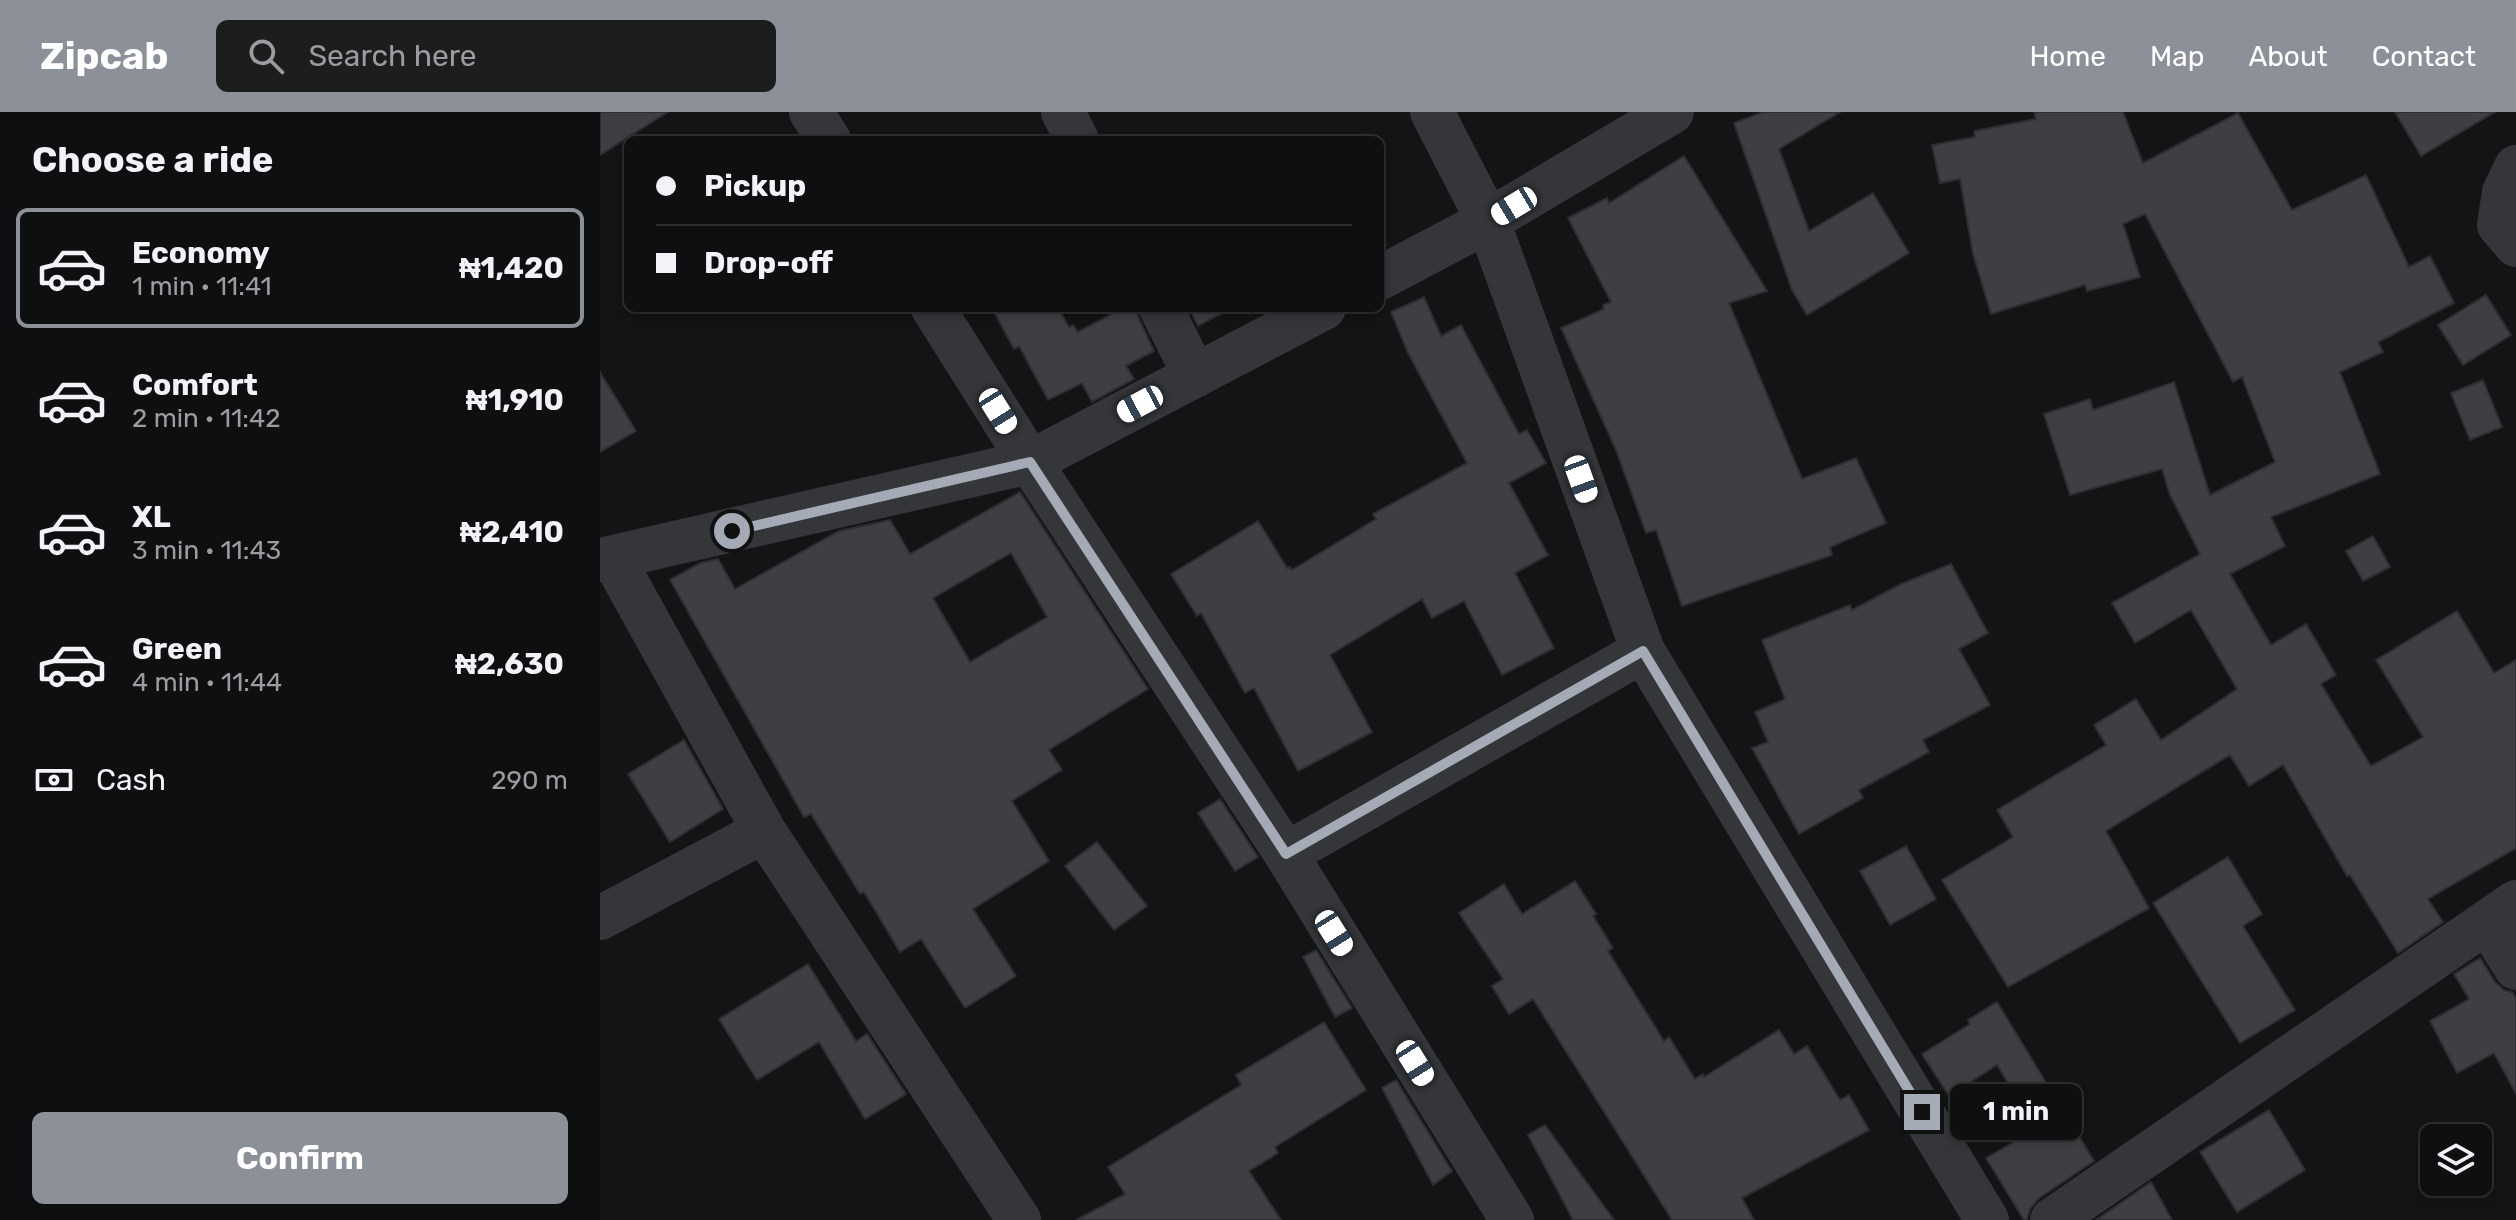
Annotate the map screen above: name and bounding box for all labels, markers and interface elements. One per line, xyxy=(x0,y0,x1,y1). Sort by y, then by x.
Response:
search box xyxy=(216,20,776,92)
text: Zipcab xyxy=(40,33,168,79)
icon: search xyxy=(244,34,288,78)
text: Search here xyxy=(308,38,477,74)
text: Home xyxy=(2029,40,2106,73)
text: Map xyxy=(2150,40,2204,73)
text: About xyxy=(2248,40,2328,73)
text: Contact xyxy=(2372,40,2476,73)
text: Choose a ride xyxy=(32,138,273,181)
text: Pickup xyxy=(704,168,806,204)
car xyxy=(1487,183,1541,229)
icon: car xyxy=(36,232,108,304)
text: Economy xyxy=(132,235,270,271)
text: Drop-off xyxy=(704,245,833,281)
text: ₦1,420 xyxy=(459,250,564,286)
text: 1 min · 11:41 xyxy=(132,271,272,302)
icon: car xyxy=(36,364,108,436)
text: Comfort xyxy=(132,367,258,403)
text: ₦1,910 xyxy=(466,382,564,418)
car xyxy=(1113,382,1167,426)
car xyxy=(975,384,1021,438)
text: 2 min · 11:42 xyxy=(132,403,280,434)
car xyxy=(1562,452,1600,506)
icon: car xyxy=(36,496,108,568)
text: XL xyxy=(132,499,171,535)
route start xyxy=(714,513,750,549)
text: ₦2,410 xyxy=(460,514,564,550)
text: 3 min · 11:43 xyxy=(132,535,281,566)
icon: car xyxy=(36,628,108,700)
text: Green xyxy=(132,631,222,667)
text: ₦2,630 xyxy=(455,646,564,682)
text: 4 min · 11:44 xyxy=(132,667,282,698)
icon: cash xyxy=(32,758,76,802)
text: Cash xyxy=(96,762,166,798)
text: 290 m xyxy=(491,765,568,796)
car xyxy=(1311,906,1357,960)
car xyxy=(1392,1036,1438,1090)
callout: 1 min xyxy=(1950,1084,2082,1140)
route end xyxy=(1904,1094,1940,1130)
text: 1 min xyxy=(1983,1096,2049,1127)
button: Confirm xyxy=(32,1112,568,1204)
map controls xyxy=(2420,1124,2492,1196)
button: layers xyxy=(2420,1124,2492,1196)

